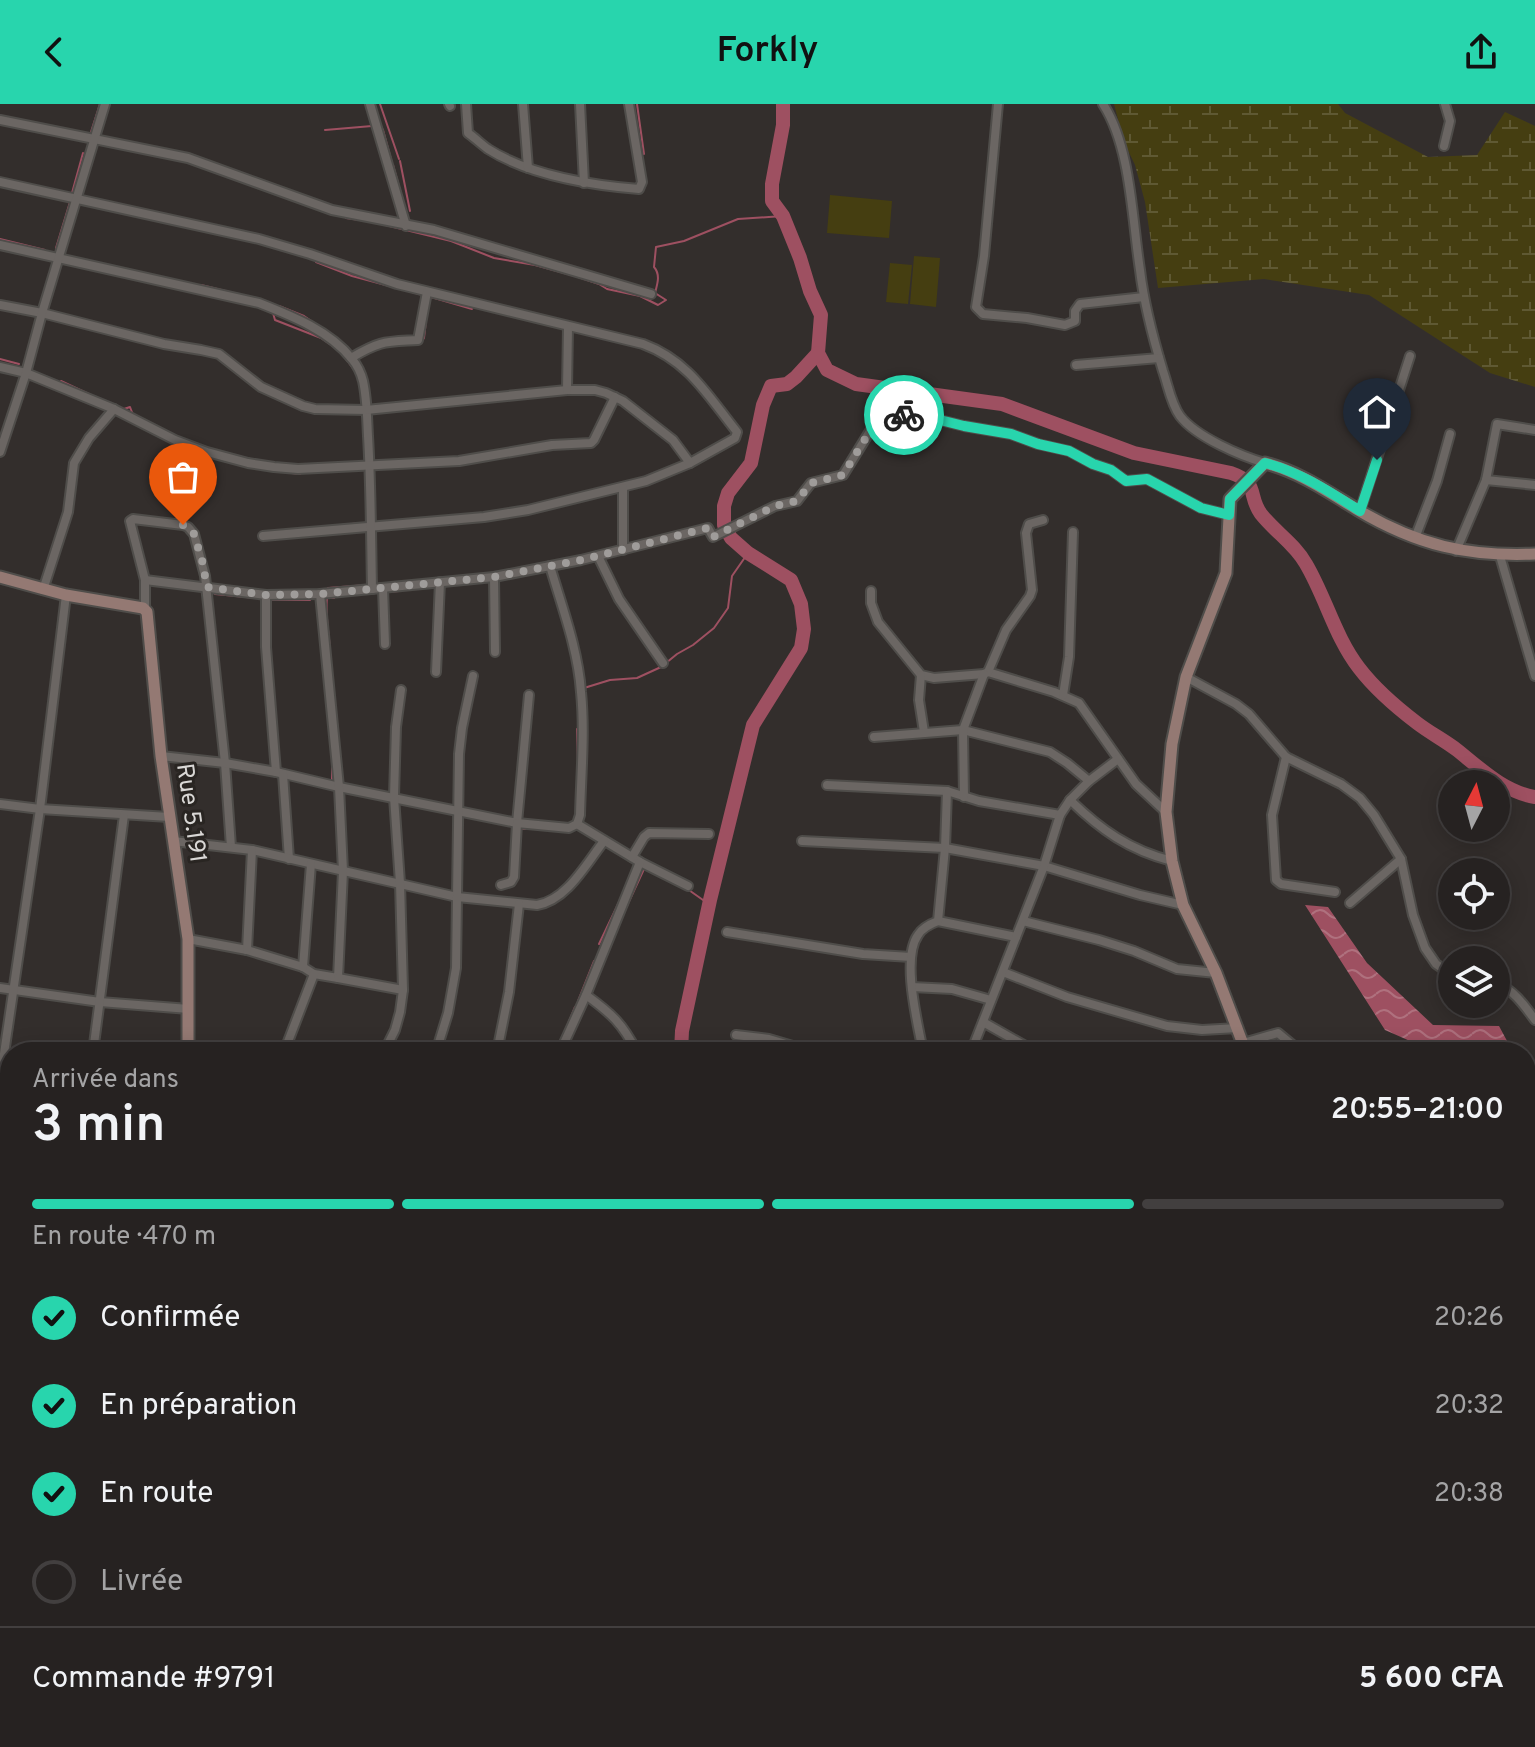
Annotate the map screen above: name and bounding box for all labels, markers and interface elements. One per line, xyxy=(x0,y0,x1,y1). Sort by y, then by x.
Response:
text: Forkly xyxy=(716,29,819,75)
icon: back xyxy=(32,30,76,74)
icon: share xyxy=(1459,30,1503,74)
courier xyxy=(864,375,944,455)
pin xyxy=(1343,378,1411,460)
icon: home xyxy=(1355,390,1399,434)
icon: bike xyxy=(882,393,926,437)
pin xyxy=(149,443,217,525)
icon: bag xyxy=(161,455,205,499)
street label: Rue 5.191 xyxy=(168,762,212,865)
north arrow xyxy=(1438,770,1510,842)
map controls xyxy=(1438,770,1510,1018)
button: locate xyxy=(1438,858,1510,930)
button: layers xyxy=(1438,946,1510,1018)
text: Arrivée dans xyxy=(32,1064,179,1097)
text: 20:55–21:00 xyxy=(1331,1092,1504,1129)
text: 3 min xyxy=(32,1094,165,1160)
text: En route · 470 m xyxy=(32,1221,216,1254)
icon: check xyxy=(32,1296,76,1340)
text: Confirmée xyxy=(100,1300,240,1337)
text: 20:26 xyxy=(1434,1302,1504,1335)
icon: check xyxy=(32,1384,76,1428)
text: En préparation xyxy=(100,1388,297,1425)
text: 20:32 xyxy=(1435,1390,1504,1423)
icon: check xyxy=(32,1472,76,1516)
text: En route xyxy=(100,1476,214,1513)
text: 20:38 xyxy=(1434,1478,1504,1511)
text: Livrée xyxy=(100,1564,183,1601)
text: Commande #9791 xyxy=(32,1661,275,1698)
text: 5 600 CFA xyxy=(1359,1661,1504,1698)

